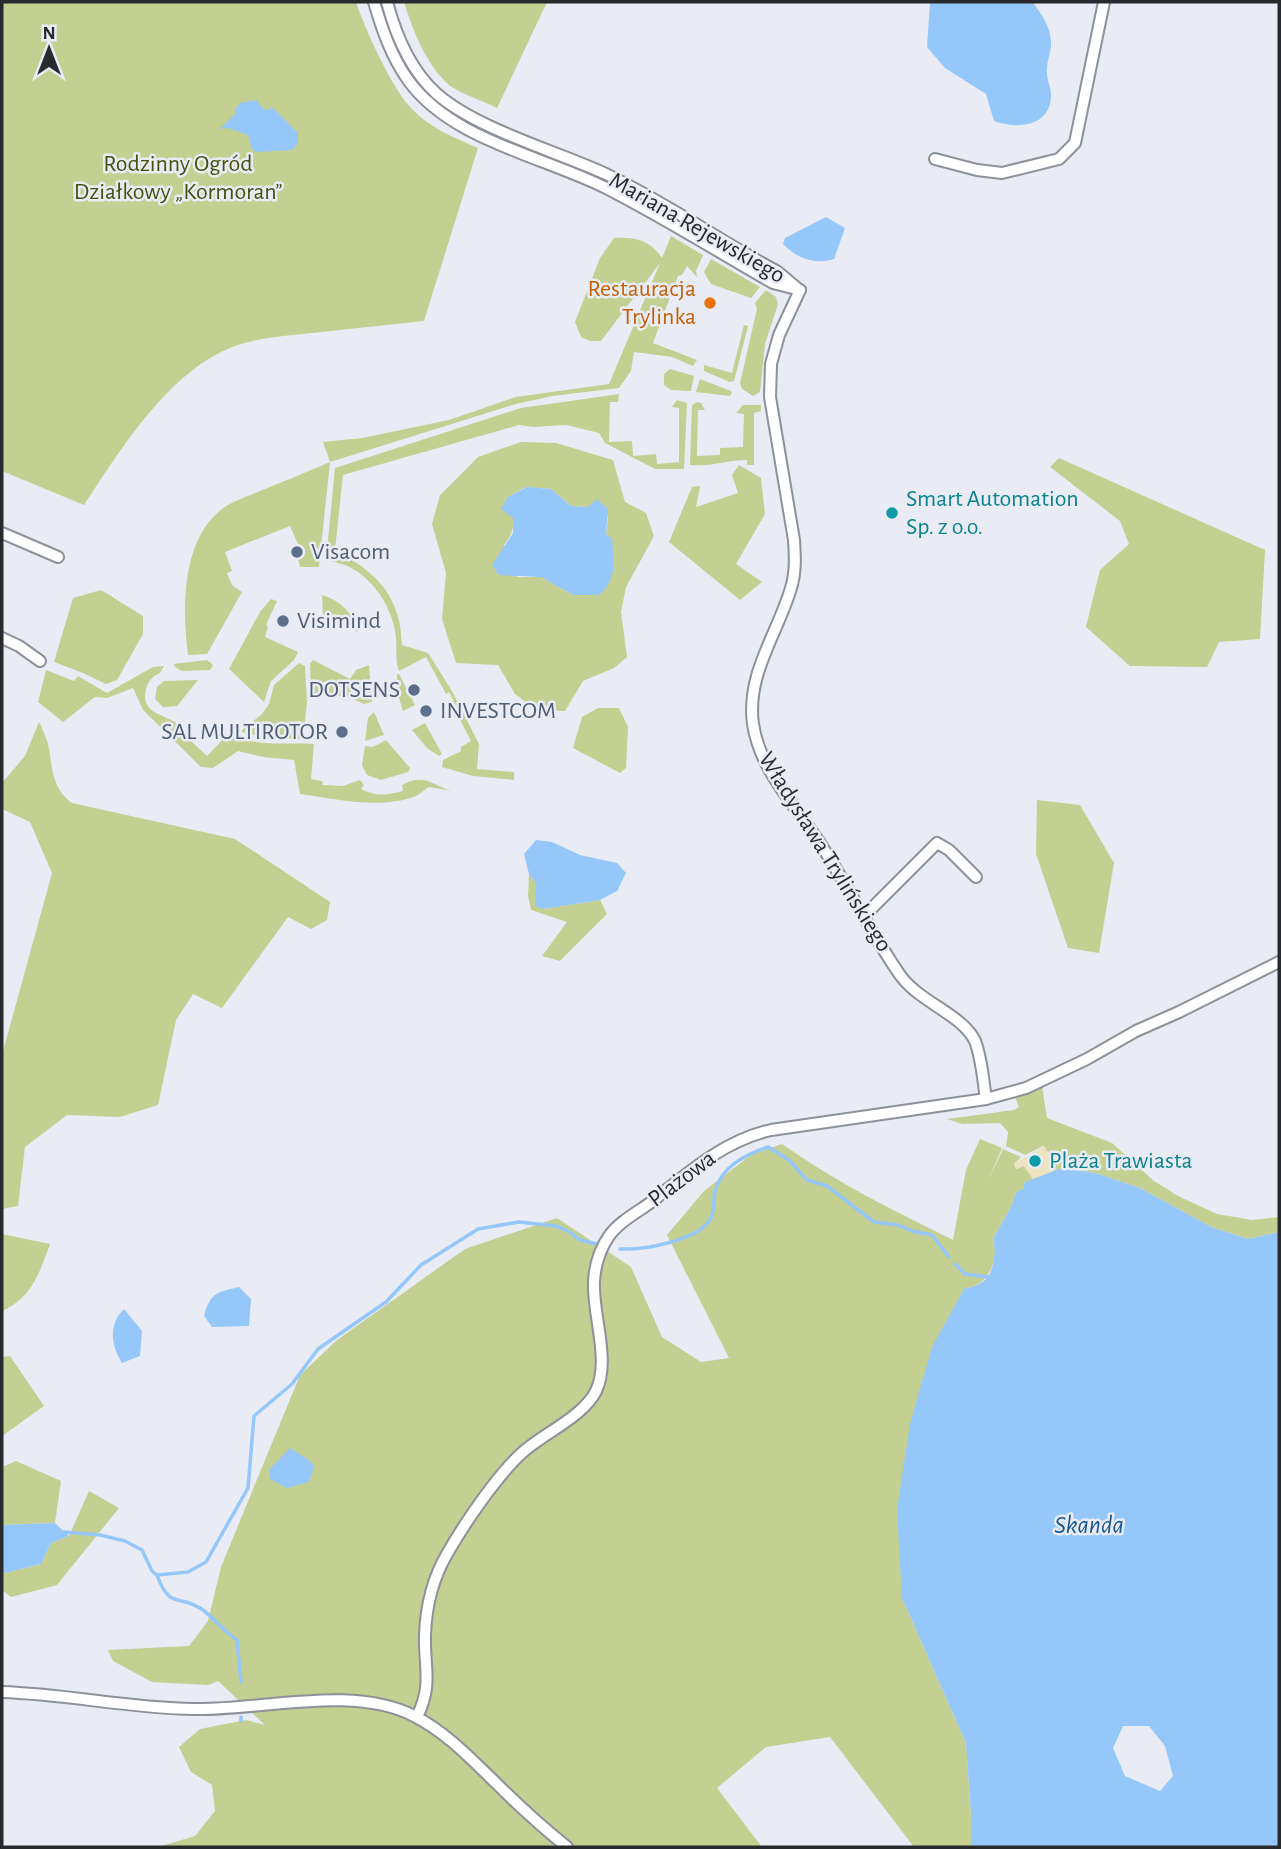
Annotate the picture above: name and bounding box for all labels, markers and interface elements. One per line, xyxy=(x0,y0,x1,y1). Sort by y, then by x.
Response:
north arrow xyxy=(14,14,84,84)
text: N xyxy=(42,24,56,43)
park label: Rodzinny Ogród Działkowy „Kormoran” xyxy=(74,152,282,204)
street label: Mariana Rejewskiego xyxy=(605,168,789,288)
place label: Restauracja Trylinka xyxy=(588,277,696,329)
marker: Restauracja Trylinka xyxy=(702,295,718,311)
place label: Smart Automation Sp. z o.o. xyxy=(906,487,1079,539)
marker: Smart Automation Sp. z o.o. xyxy=(884,505,900,521)
place label: Visacom xyxy=(311,540,390,564)
marker: Visacom xyxy=(289,544,305,560)
place label: Visimind xyxy=(297,609,381,633)
marker: Visimind xyxy=(275,613,291,629)
place label: DOTSENS xyxy=(308,678,400,702)
marker: DOTSENS xyxy=(406,682,422,698)
place label: INVESTCOM xyxy=(440,699,556,723)
marker: INVESTCOM xyxy=(418,703,434,719)
place label: SAL MULTIROTOR xyxy=(161,720,328,744)
marker: SAL MULTIROTOR xyxy=(334,724,350,740)
street label: Władysława Trylińskiego xyxy=(754,748,896,956)
street label: Plażowa xyxy=(644,1146,720,1212)
place label: Plaża Trawiasta xyxy=(1049,1149,1193,1173)
marker: Plaża Trawiasta xyxy=(1027,1153,1043,1169)
water label: Skanda xyxy=(1054,1512,1124,1538)

